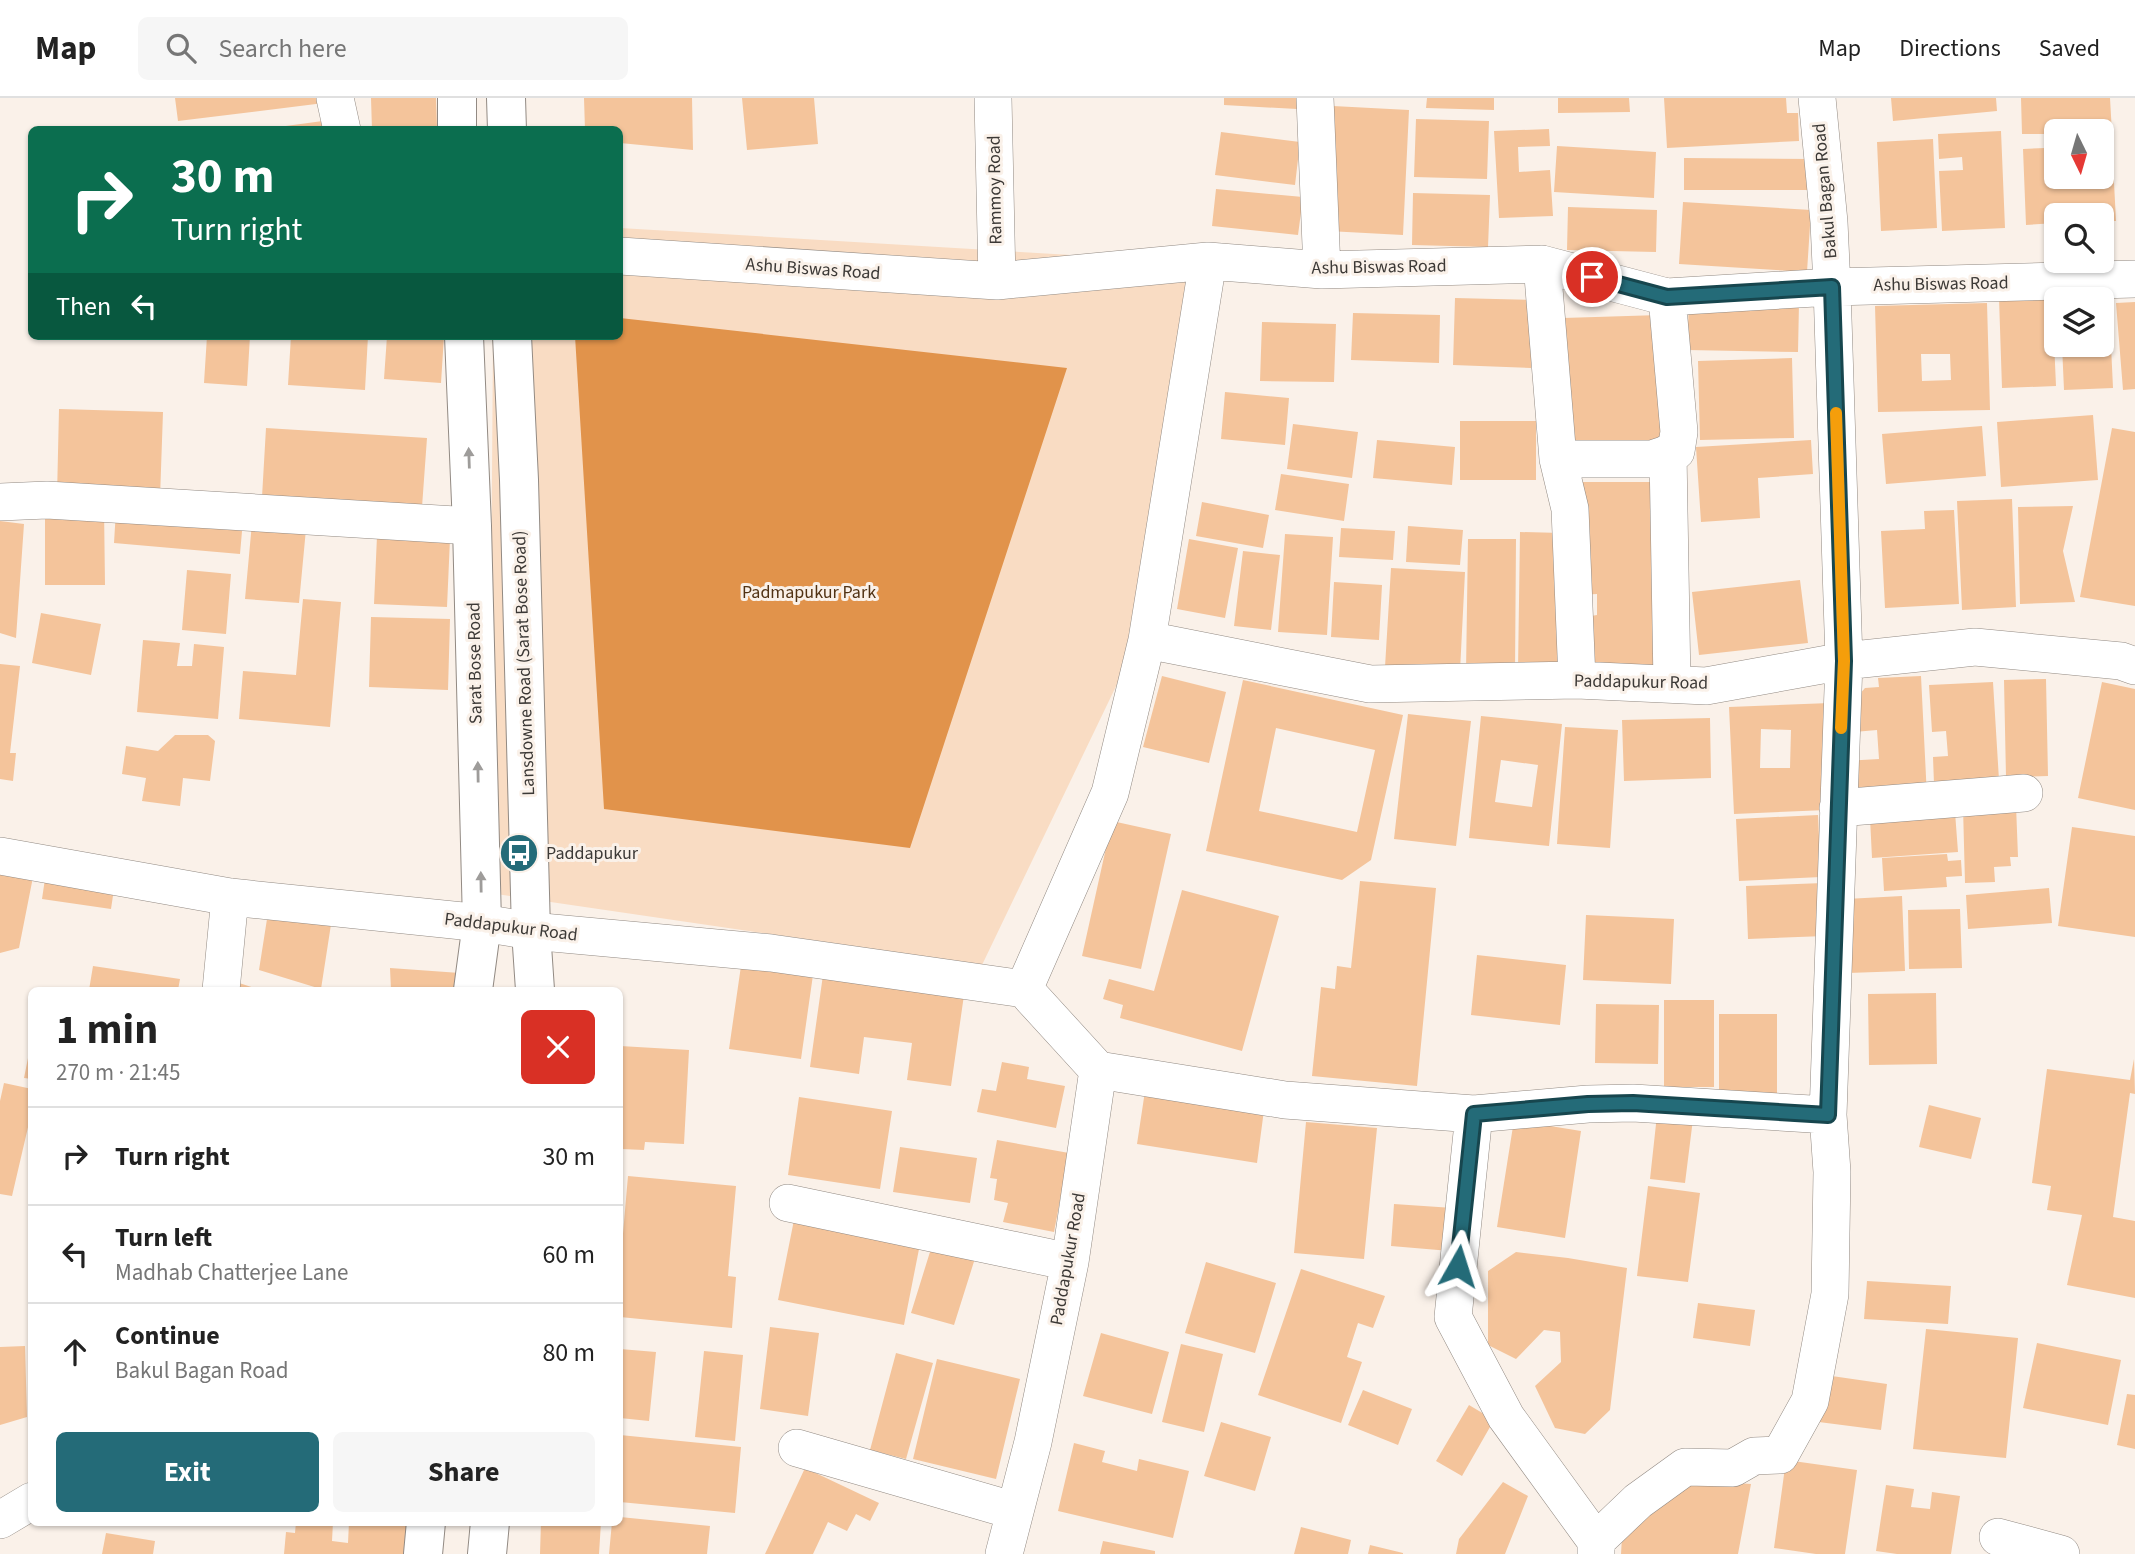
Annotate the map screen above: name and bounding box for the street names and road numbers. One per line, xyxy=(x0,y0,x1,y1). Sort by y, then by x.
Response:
street label: Bakul Bagan Road xyxy=(1807,122,1843,260)
street label: Rammoy Road xyxy=(982,135,1008,245)
street label: Ashu Biswas Road xyxy=(745,252,881,286)
street label: Ashu Biswas Road xyxy=(1311,253,1447,281)
street label: Ashu Biswas Road xyxy=(1873,270,2009,298)
street label: Lansdowne Road (Sarat Bose Road) xyxy=(507,530,541,796)
street label: Sarat Bose Road xyxy=(461,602,489,724)
street label: Paddapukur Road xyxy=(1574,668,1708,696)
street label: Paddapukur Road xyxy=(443,906,579,948)
street label: Paddapukur Road xyxy=(1044,1191,1092,1327)

